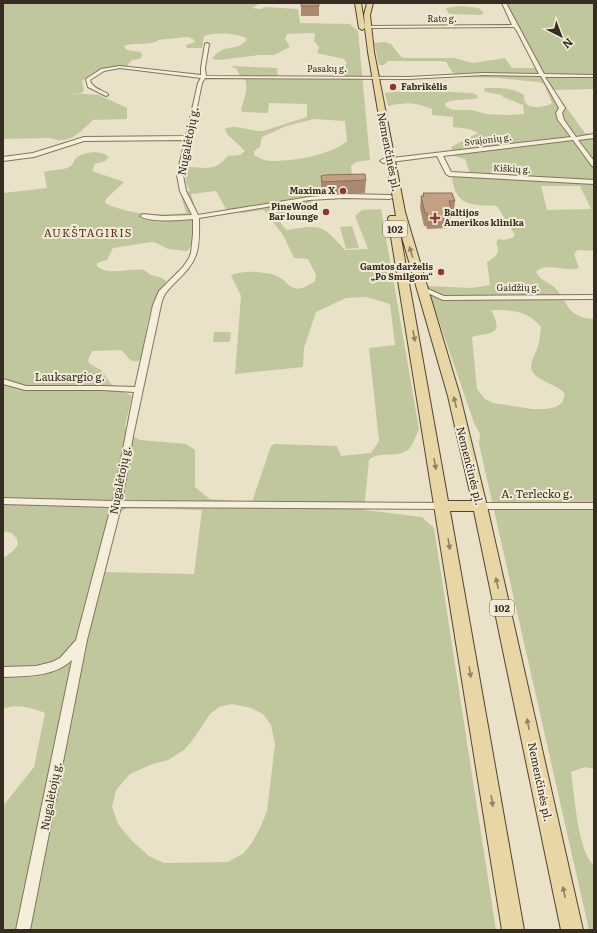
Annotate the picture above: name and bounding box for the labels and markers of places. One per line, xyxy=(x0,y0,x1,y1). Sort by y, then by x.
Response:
place label: Fabrikėlis xyxy=(401,79,448,93)
marker: Fabrikėlis xyxy=(388,82,398,92)
place label: Maxima X xyxy=(290,183,335,197)
marker: Maxima X xyxy=(338,186,348,196)
place label: PineWood Bar lounge xyxy=(269,199,318,223)
place label: Baltijos Amerikos klinika xyxy=(444,205,525,229)
marker: PineWood Bar lounge xyxy=(321,207,331,217)
marker: Baltijos Amerikos klinika xyxy=(429,212,441,224)
place label: Gamtos darželis „Po Smilgom“ xyxy=(360,259,434,283)
marker: Gamtos darželis „Po Smilgom“ xyxy=(436,267,446,277)

